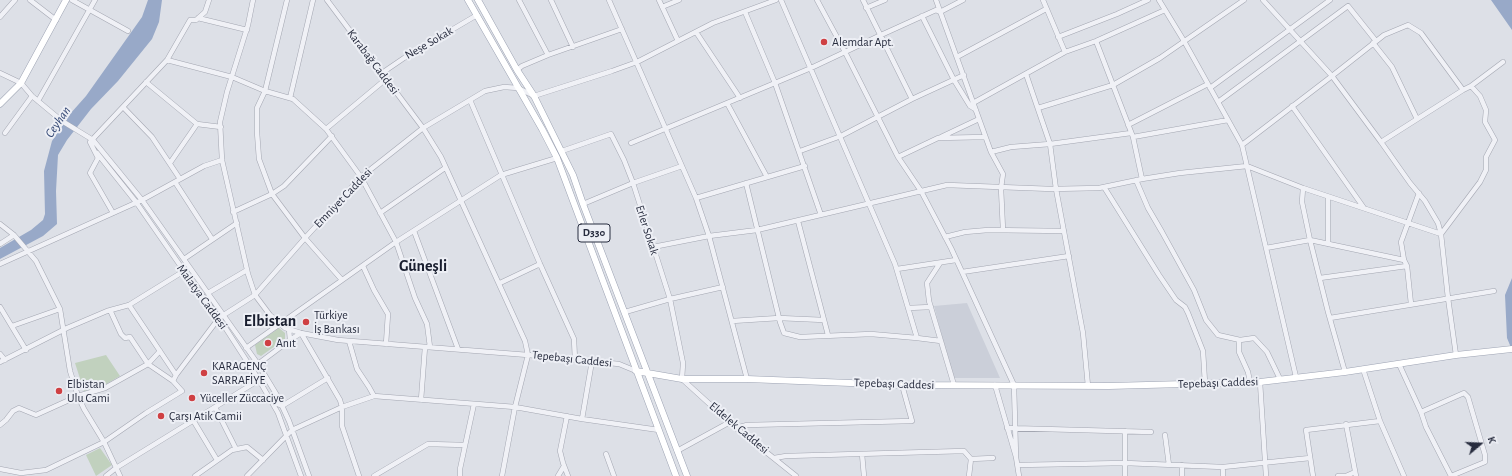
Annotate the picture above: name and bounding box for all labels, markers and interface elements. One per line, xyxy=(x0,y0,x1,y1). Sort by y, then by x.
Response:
street label: Neşe Sokak xyxy=(402,24,456,62)
street label: Karabağ Caddesi xyxy=(344,27,402,97)
place label: Alemdar Apt. xyxy=(832,35,894,49)
marker: Alemdar Apt. xyxy=(819,37,829,47)
water label: Ceyhan xyxy=(42,103,74,141)
street label: Emniyet Caddesi xyxy=(311,165,375,231)
street label: Erler Sokak xyxy=(632,203,662,257)
road number: D330 xyxy=(578,224,610,242)
district label: Güneşli xyxy=(399,256,447,276)
street label: Malatya Caddesi xyxy=(174,262,230,332)
place label: Türkiye İş Bankası xyxy=(314,308,360,336)
district label: Elbistan xyxy=(244,311,296,331)
marker: Türkiye İş Bankası xyxy=(301,317,311,327)
place label: Anıt xyxy=(276,336,296,350)
marker: Anıt xyxy=(263,338,273,348)
street label: Tepebaşı Caddesi xyxy=(531,348,613,370)
place label: KARAGENÇ SARRAFİYE xyxy=(212,359,266,387)
marker: KARAGENÇ SARRAFİYE xyxy=(199,368,209,378)
street label: Tepebaşı Caddesi xyxy=(1178,374,1258,392)
street label: Tepebaşı Caddesi xyxy=(854,375,934,393)
place label: Elbistan Ulu Cami xyxy=(67,377,110,405)
marker: Elbistan Ulu Cami xyxy=(54,386,64,396)
place label: Yüceller Züccaciye xyxy=(200,391,284,405)
marker: Yüceller Züccaciye xyxy=(187,393,197,403)
street label: Eldelek Caddesi xyxy=(706,399,772,457)
place label: Çarşı Atik Camii xyxy=(169,409,242,423)
marker: Çarşı Atik Camii xyxy=(156,411,166,421)
north arrow xyxy=(1460,424,1500,464)
text: K xyxy=(1486,435,1498,445)

